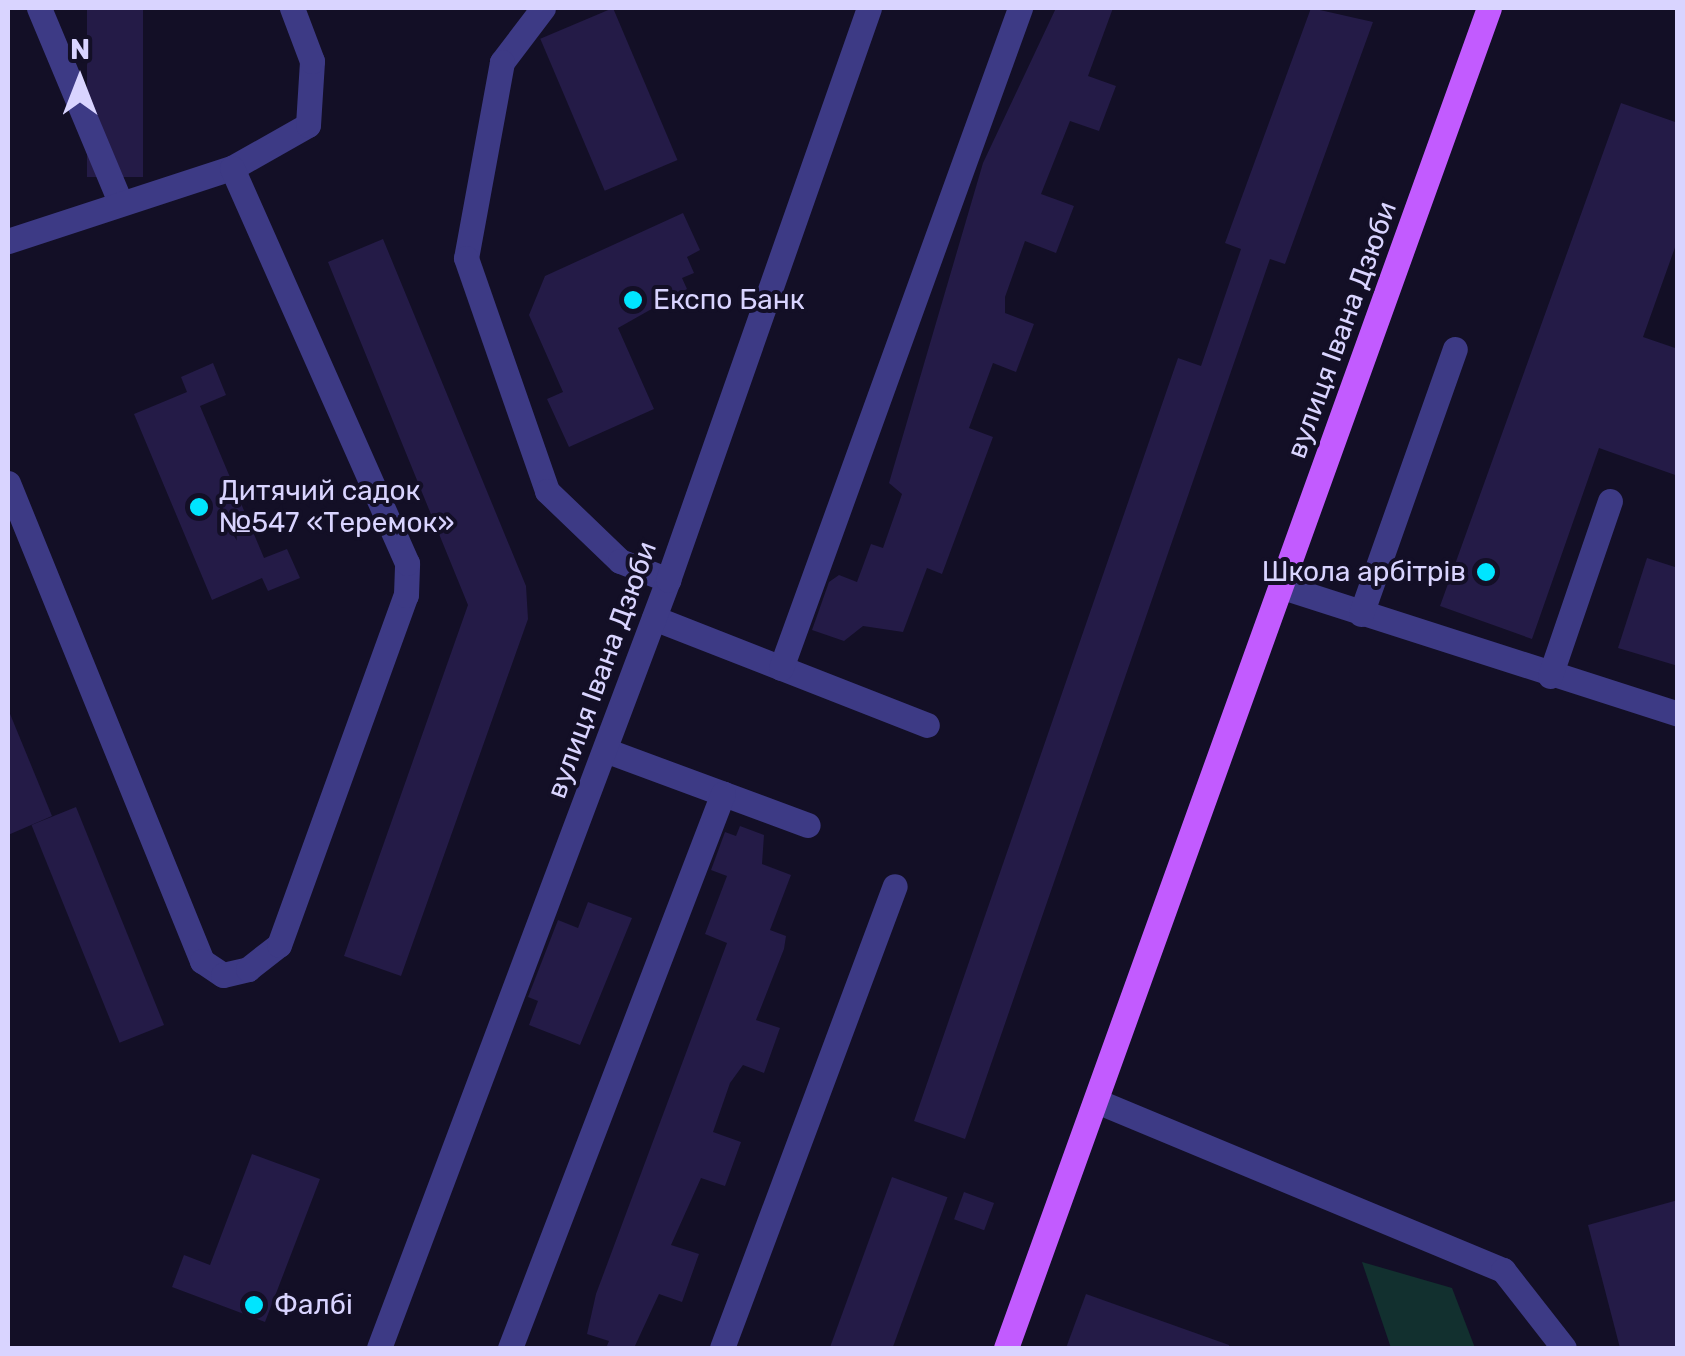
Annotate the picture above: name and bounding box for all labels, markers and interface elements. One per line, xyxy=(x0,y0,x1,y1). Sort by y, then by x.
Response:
north arrow xyxy=(30,30,130,130)
text: N xyxy=(70,33,90,66)
street label: вулиця Івана Дзюби xyxy=(1280,197,1404,463)
place label: Експо Банк xyxy=(653,283,805,317)
marker: Експо Банк xyxy=(622,289,644,311)
place label: Дитячий садок №547 «Теремок» xyxy=(219,474,455,540)
marker: Дитячий садок №547 «Теремок» xyxy=(188,496,210,518)
street label: вулиця Івана Дзюби xyxy=(540,537,664,803)
place label: Школа арбітрів xyxy=(1262,555,1466,589)
marker: Школа арбітрів xyxy=(1475,561,1497,583)
place label: Фалбі xyxy=(274,1288,353,1322)
marker: Фалбі xyxy=(243,1294,265,1316)

